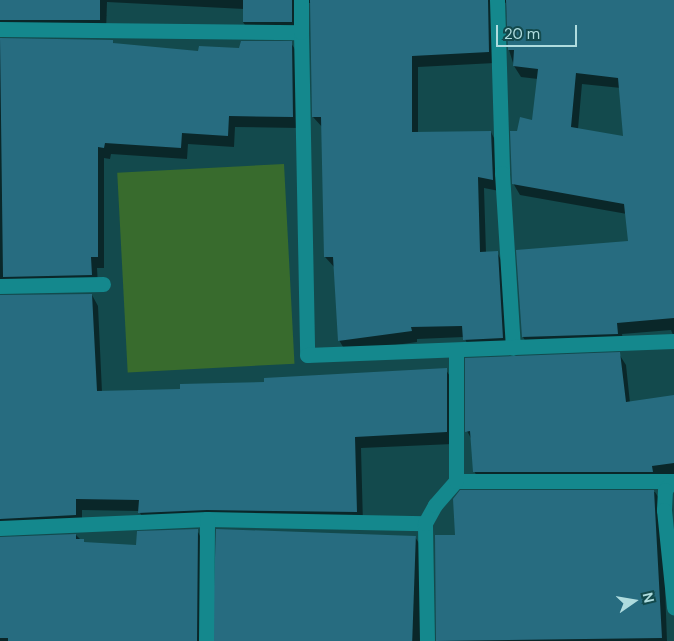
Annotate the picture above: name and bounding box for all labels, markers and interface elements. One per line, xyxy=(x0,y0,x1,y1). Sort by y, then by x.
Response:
scale bar xyxy=(499,15,580,47)
text: 20 m xyxy=(504,24,540,44)
north arrow xyxy=(609,576,659,626)
text: N xyxy=(639,591,659,605)

